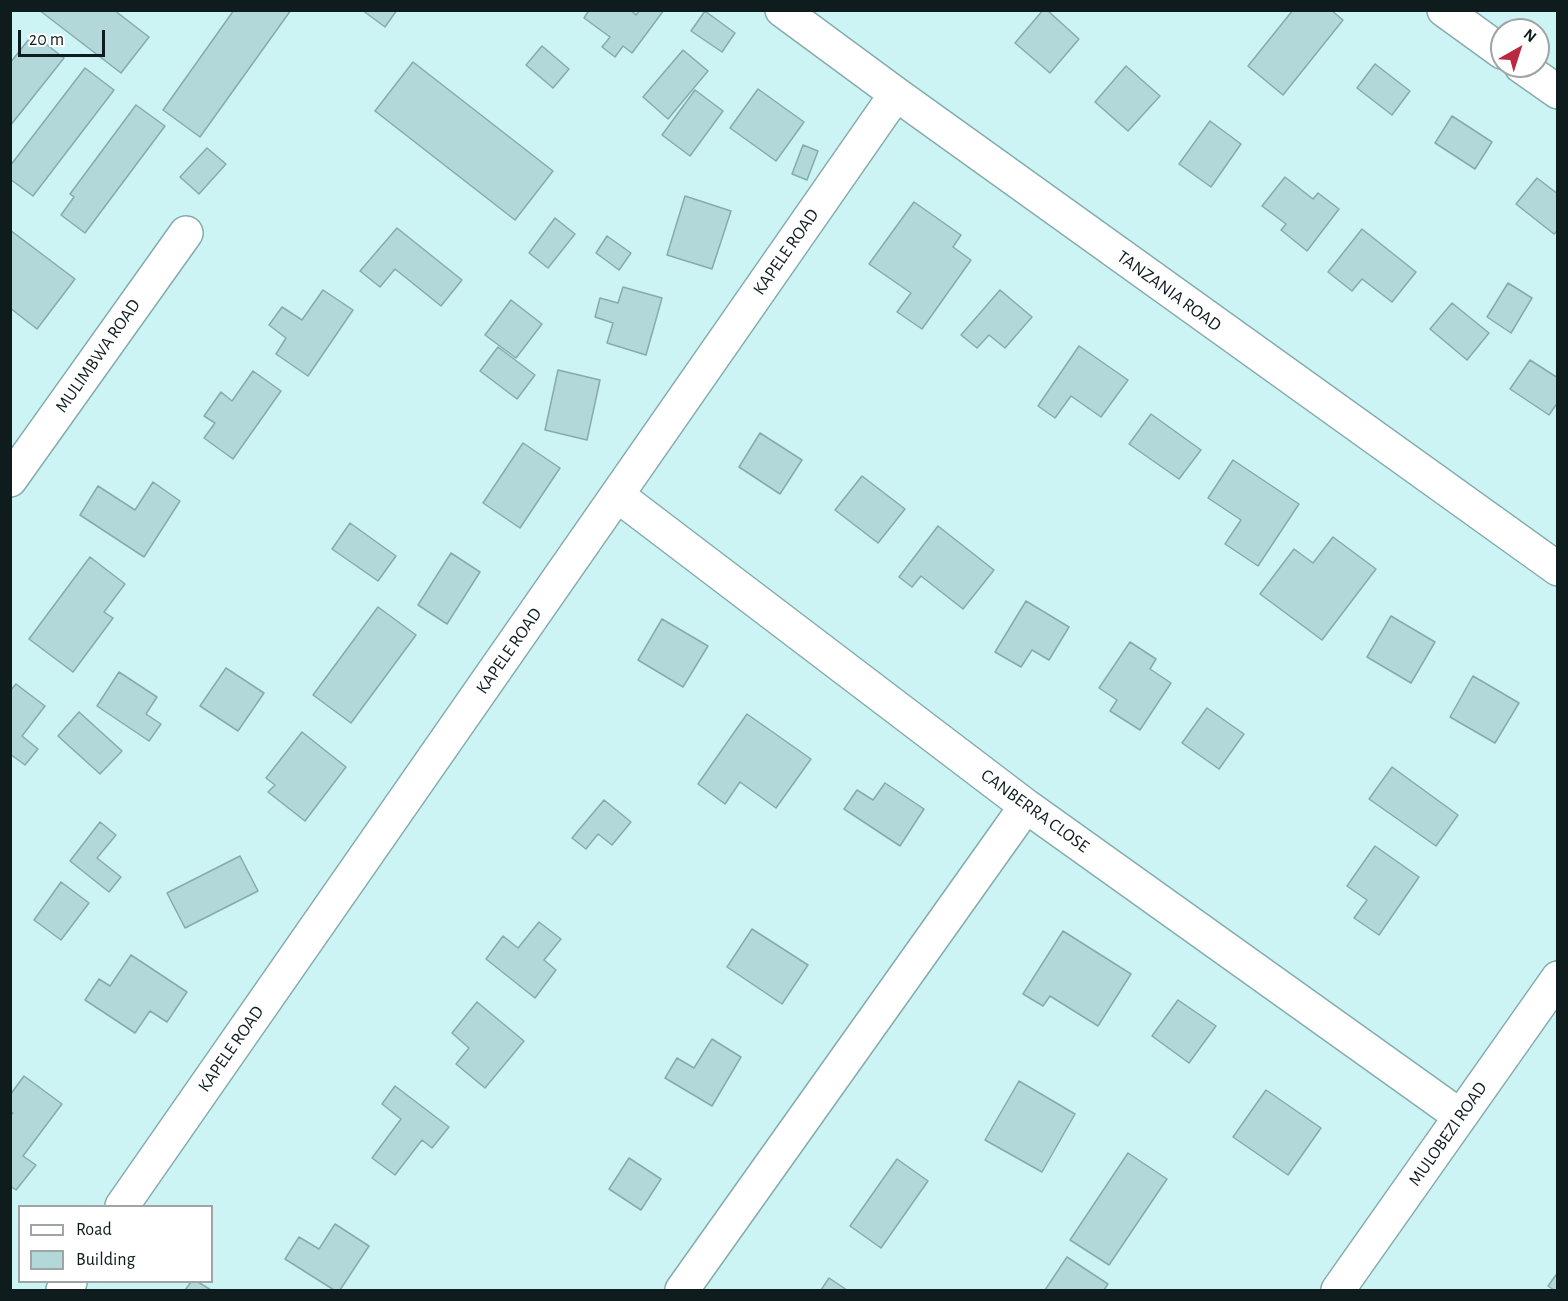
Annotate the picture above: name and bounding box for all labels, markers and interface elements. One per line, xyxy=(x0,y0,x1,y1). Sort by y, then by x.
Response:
scale bar xyxy=(21,18,108,56)
north arrow xyxy=(1490,18,1550,78)
text: N xyxy=(1521,26,1539,45)
text: 20 m xyxy=(29,31,64,49)
street label: KAPELE ROAD xyxy=(748,205,824,299)
street label: TANZANIA ROAD xyxy=(1113,246,1225,336)
street label: MULIMBWA ROAD xyxy=(51,295,145,417)
street label: KAPELE ROAD xyxy=(471,604,547,698)
street label: CANBERRA CLOSE xyxy=(977,764,1093,858)
street label: KAPELE ROAD xyxy=(193,1002,269,1096)
street label: MULOBEZI ROAD xyxy=(1404,1078,1492,1190)
legend xyxy=(18,1205,213,1283)
text: Road xyxy=(76,1221,112,1239)
text: Building xyxy=(76,1251,135,1269)

